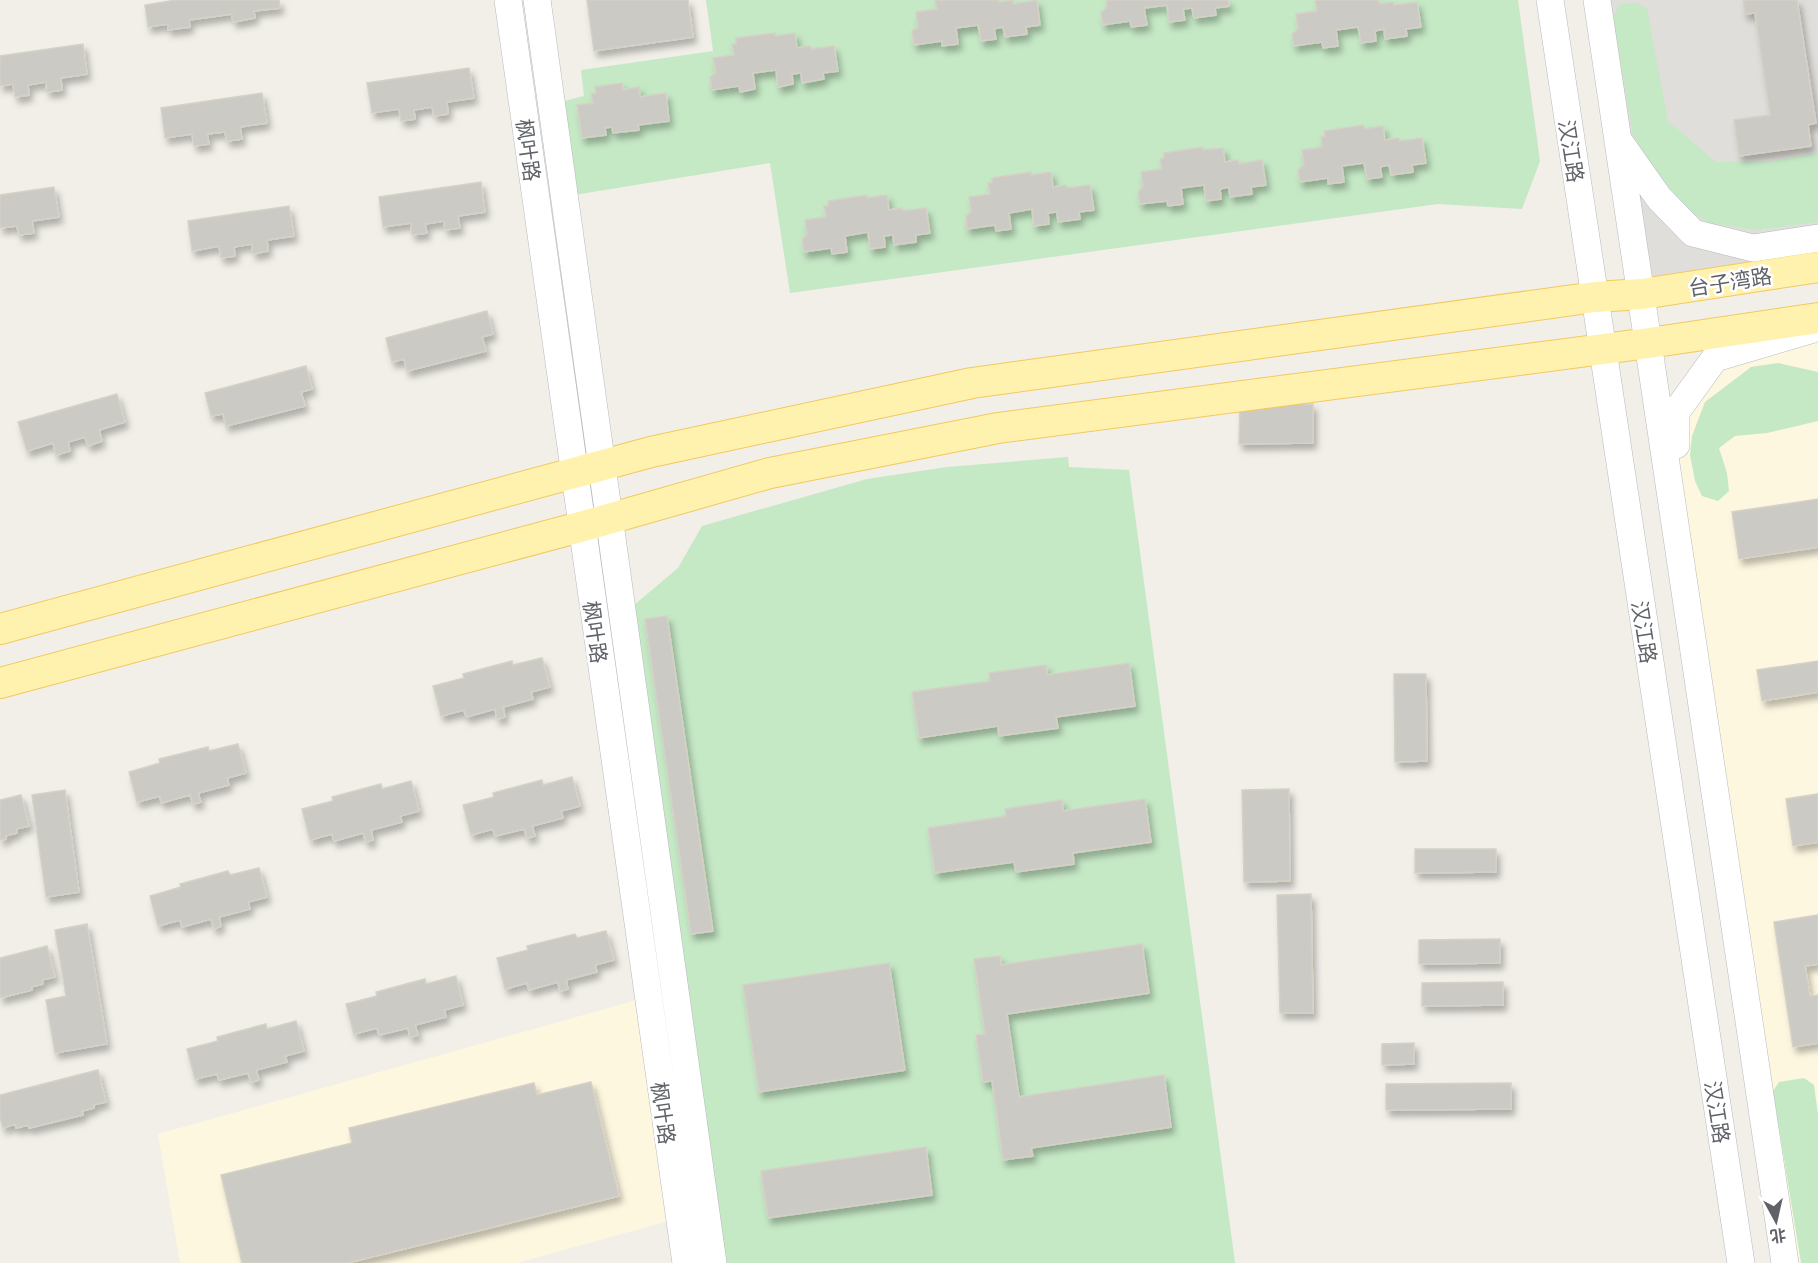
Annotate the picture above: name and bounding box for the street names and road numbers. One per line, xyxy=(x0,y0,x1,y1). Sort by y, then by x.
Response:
street label: 枫叶路 xyxy=(512,117,546,183)
street label: 汉江路 xyxy=(1555,118,1589,184)
street label: 台子湾路 xyxy=(1687,262,1773,300)
street label: 枫叶路 xyxy=(579,599,613,665)
street label: 汉江路 xyxy=(1628,599,1662,665)
street label: 汉江路 xyxy=(1701,1079,1735,1145)
street label: 枫叶路 xyxy=(647,1080,681,1146)

